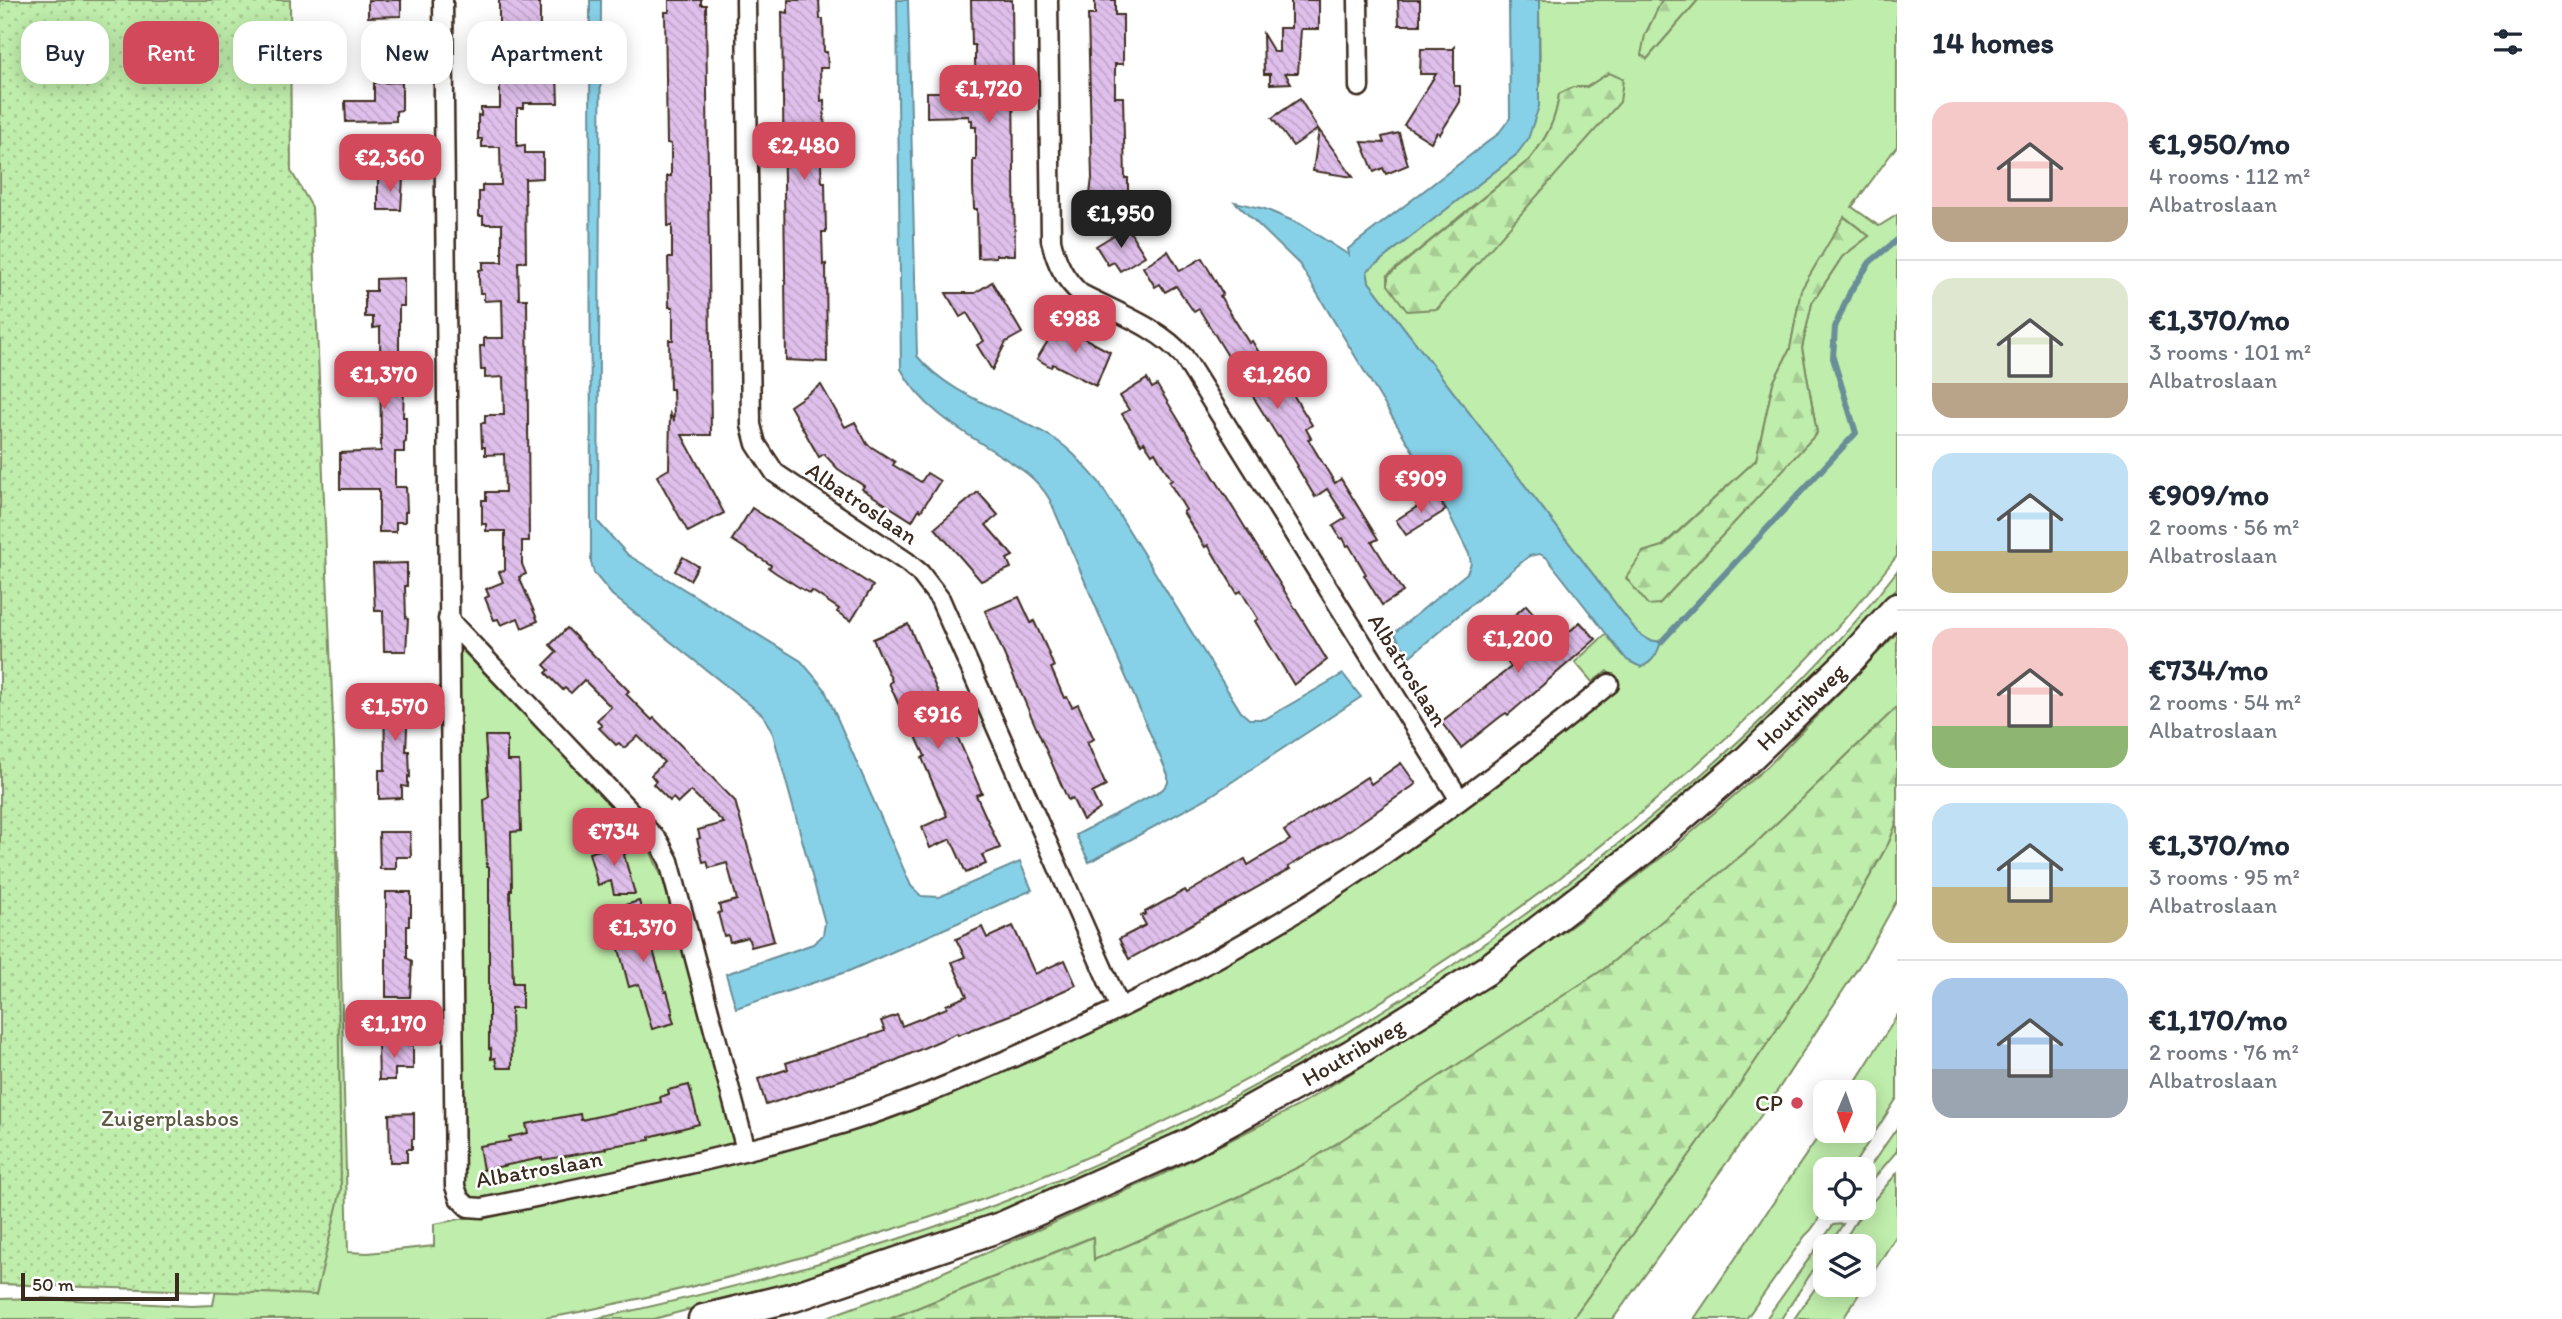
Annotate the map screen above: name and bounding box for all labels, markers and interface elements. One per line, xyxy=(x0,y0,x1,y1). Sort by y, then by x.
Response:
chip: Buy xyxy=(21,21,109,84)
chip: Rent xyxy=(123,21,219,84)
chip: Filters xyxy=(233,21,347,84)
chip: New xyxy=(361,21,453,84)
chip: Apartment xyxy=(467,21,627,84)
icon: filters xyxy=(2489,23,2527,61)
text: 14 homes xyxy=(1932,24,2054,61)
pin: €1,720 xyxy=(932,66,1046,125)
text: €1,720 xyxy=(956,74,1022,102)
pin: €2,480 xyxy=(747,122,861,182)
text: €1,950/mo xyxy=(2149,125,2290,162)
icon: home xyxy=(1988,130,2072,214)
text: €2,480 xyxy=(768,131,840,159)
pin: €2,360 xyxy=(333,134,447,194)
text: €2,360 xyxy=(355,143,425,171)
text: 4 rooms · 112 m² xyxy=(2149,162,2310,190)
pin: €1,950 xyxy=(1064,190,1178,250)
text: Albatroslaan xyxy=(2149,190,2277,218)
text: €1,950 xyxy=(1087,199,1155,227)
pin: €988 xyxy=(1034,296,1116,355)
text: €1,370/mo xyxy=(2149,301,2290,338)
text: €988 xyxy=(1050,304,1100,332)
icon: home xyxy=(1988,306,2072,390)
text: 3 rooms · 101 m² xyxy=(2149,338,2311,366)
pin: €1,370 xyxy=(327,352,441,411)
pin: €1,260 xyxy=(1220,352,1334,411)
text: €1,370 xyxy=(350,360,418,388)
text: €1,260 xyxy=(1243,360,1311,388)
text: Albatroslaan xyxy=(2149,366,2277,394)
street label: Albatroslaan xyxy=(801,456,923,550)
pin: €909 xyxy=(1380,456,1462,515)
text: €909 xyxy=(1395,464,1447,492)
text: €909/mo xyxy=(2149,476,2269,513)
icon: home xyxy=(1988,481,2072,565)
text: 2 rooms · 56 m² xyxy=(2149,513,2300,541)
text: Albatroslaan xyxy=(2149,541,2277,569)
street label: Albatroslaan xyxy=(1362,608,1454,732)
pin: €1,200 xyxy=(1461,616,1575,675)
text: €1,200 xyxy=(1483,624,1553,652)
text: €734/mo xyxy=(2149,651,2268,688)
icon: home xyxy=(1988,656,2072,740)
street label: Houtribweg xyxy=(1750,657,1852,757)
pin: €1,570 xyxy=(338,684,452,743)
text: 2 rooms · 54 m² xyxy=(2149,688,2301,716)
text: €1,570 xyxy=(362,692,428,720)
pin: €916 xyxy=(897,692,979,751)
text: €916 xyxy=(914,700,962,728)
text: Albatroslaan xyxy=(2149,716,2277,744)
pin: €734 xyxy=(573,808,655,868)
text: €734 xyxy=(589,817,639,845)
text: €1,370/mo xyxy=(2149,826,2290,863)
icon: home xyxy=(1988,831,2072,915)
text: 3 rooms · 95 m² xyxy=(2149,863,2300,891)
text: Albatroslaan xyxy=(2149,891,2277,919)
pin: €1,370 xyxy=(586,904,700,964)
text: €1,370 xyxy=(609,913,677,941)
pin: €1,170 xyxy=(337,1000,451,1060)
text: €1,170/mo xyxy=(2149,1001,2288,1038)
icon: home xyxy=(1988,1006,2072,1090)
text: €1,170 xyxy=(361,1009,427,1037)
street label: Houtribweg xyxy=(1297,1011,1410,1093)
text: 2 rooms · 76 m² xyxy=(2149,1038,2299,1066)
text: Albatroslaan xyxy=(2149,1066,2277,1094)
north arrow xyxy=(1813,1080,1876,1143)
map controls xyxy=(1813,1080,1876,1297)
place label: CP xyxy=(1755,1089,1783,1117)
marker: CP xyxy=(1789,1095,1805,1111)
park label: Zuigerplasbos xyxy=(101,1104,239,1132)
street label: Albatroslaan xyxy=(473,1144,605,1194)
button: locate xyxy=(1813,1157,1876,1220)
button: layers xyxy=(1813,1234,1876,1297)
scale bar xyxy=(21,1270,178,1302)
text: 50 m xyxy=(32,1273,74,1296)

